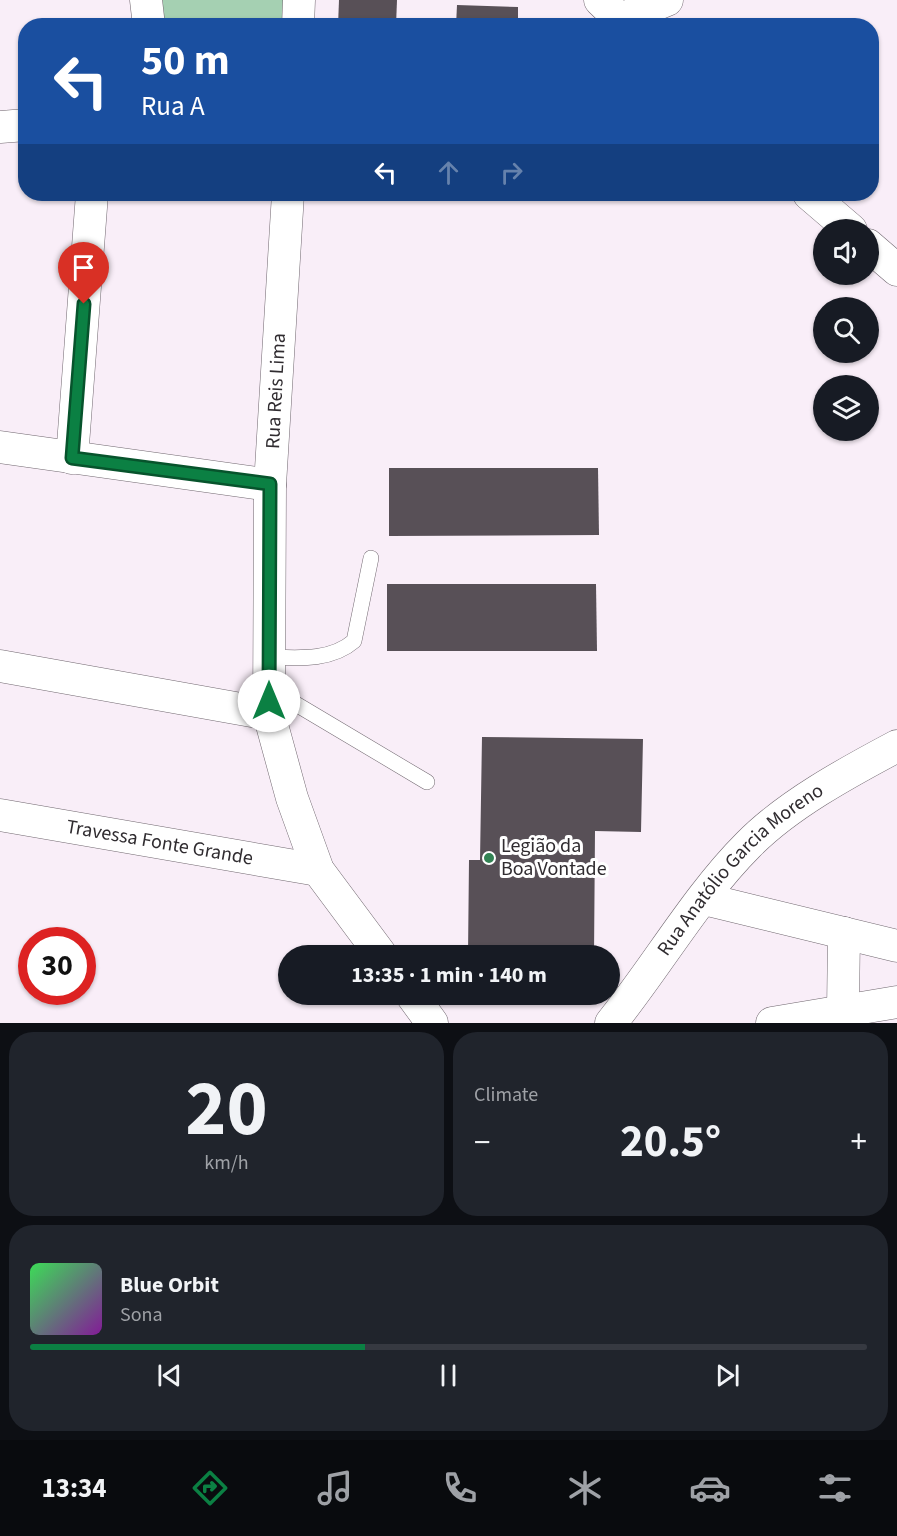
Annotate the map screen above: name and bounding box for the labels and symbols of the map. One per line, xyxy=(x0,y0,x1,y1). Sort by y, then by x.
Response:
pin xyxy=(58,242,109,304)
street label: Rua Reis Lima xyxy=(259,332,293,450)
position arrow xyxy=(237,669,301,733)
street label: Rua Anatólio Garcia Moreno xyxy=(651,777,829,962)
street label: Travessa Fonte Grande xyxy=(64,813,255,873)
place label: Legião da Boa Vontade xyxy=(501,832,607,883)
marker: Legião da Boa Vontade xyxy=(482,851,496,865)
speed limit sign: 30 xyxy=(18,927,96,1005)

